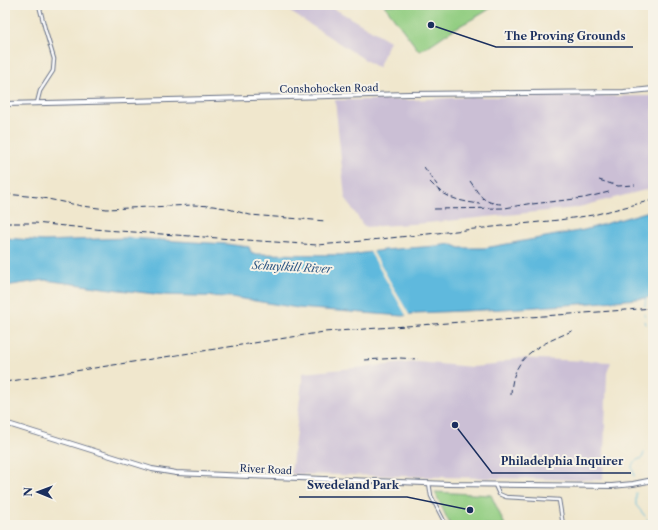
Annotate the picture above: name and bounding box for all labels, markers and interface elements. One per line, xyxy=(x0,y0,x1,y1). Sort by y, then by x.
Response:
callout: The Proving Grounds xyxy=(496,24,633,47)
text: The Proving Grounds xyxy=(504,29,626,43)
street label: Conshohocken Road xyxy=(279,81,379,96)
water label: Schuylkill River xyxy=(251,258,333,276)
callout: Philadelphia Inquirer xyxy=(492,450,631,473)
text: Philadelphia Inquirer xyxy=(501,454,624,468)
street label: River Road xyxy=(239,462,292,477)
north arrow xyxy=(18,472,58,512)
callout: Swedeland Park xyxy=(299,474,407,497)
text: Swedeland Park xyxy=(307,478,400,492)
text: N xyxy=(21,486,35,497)

